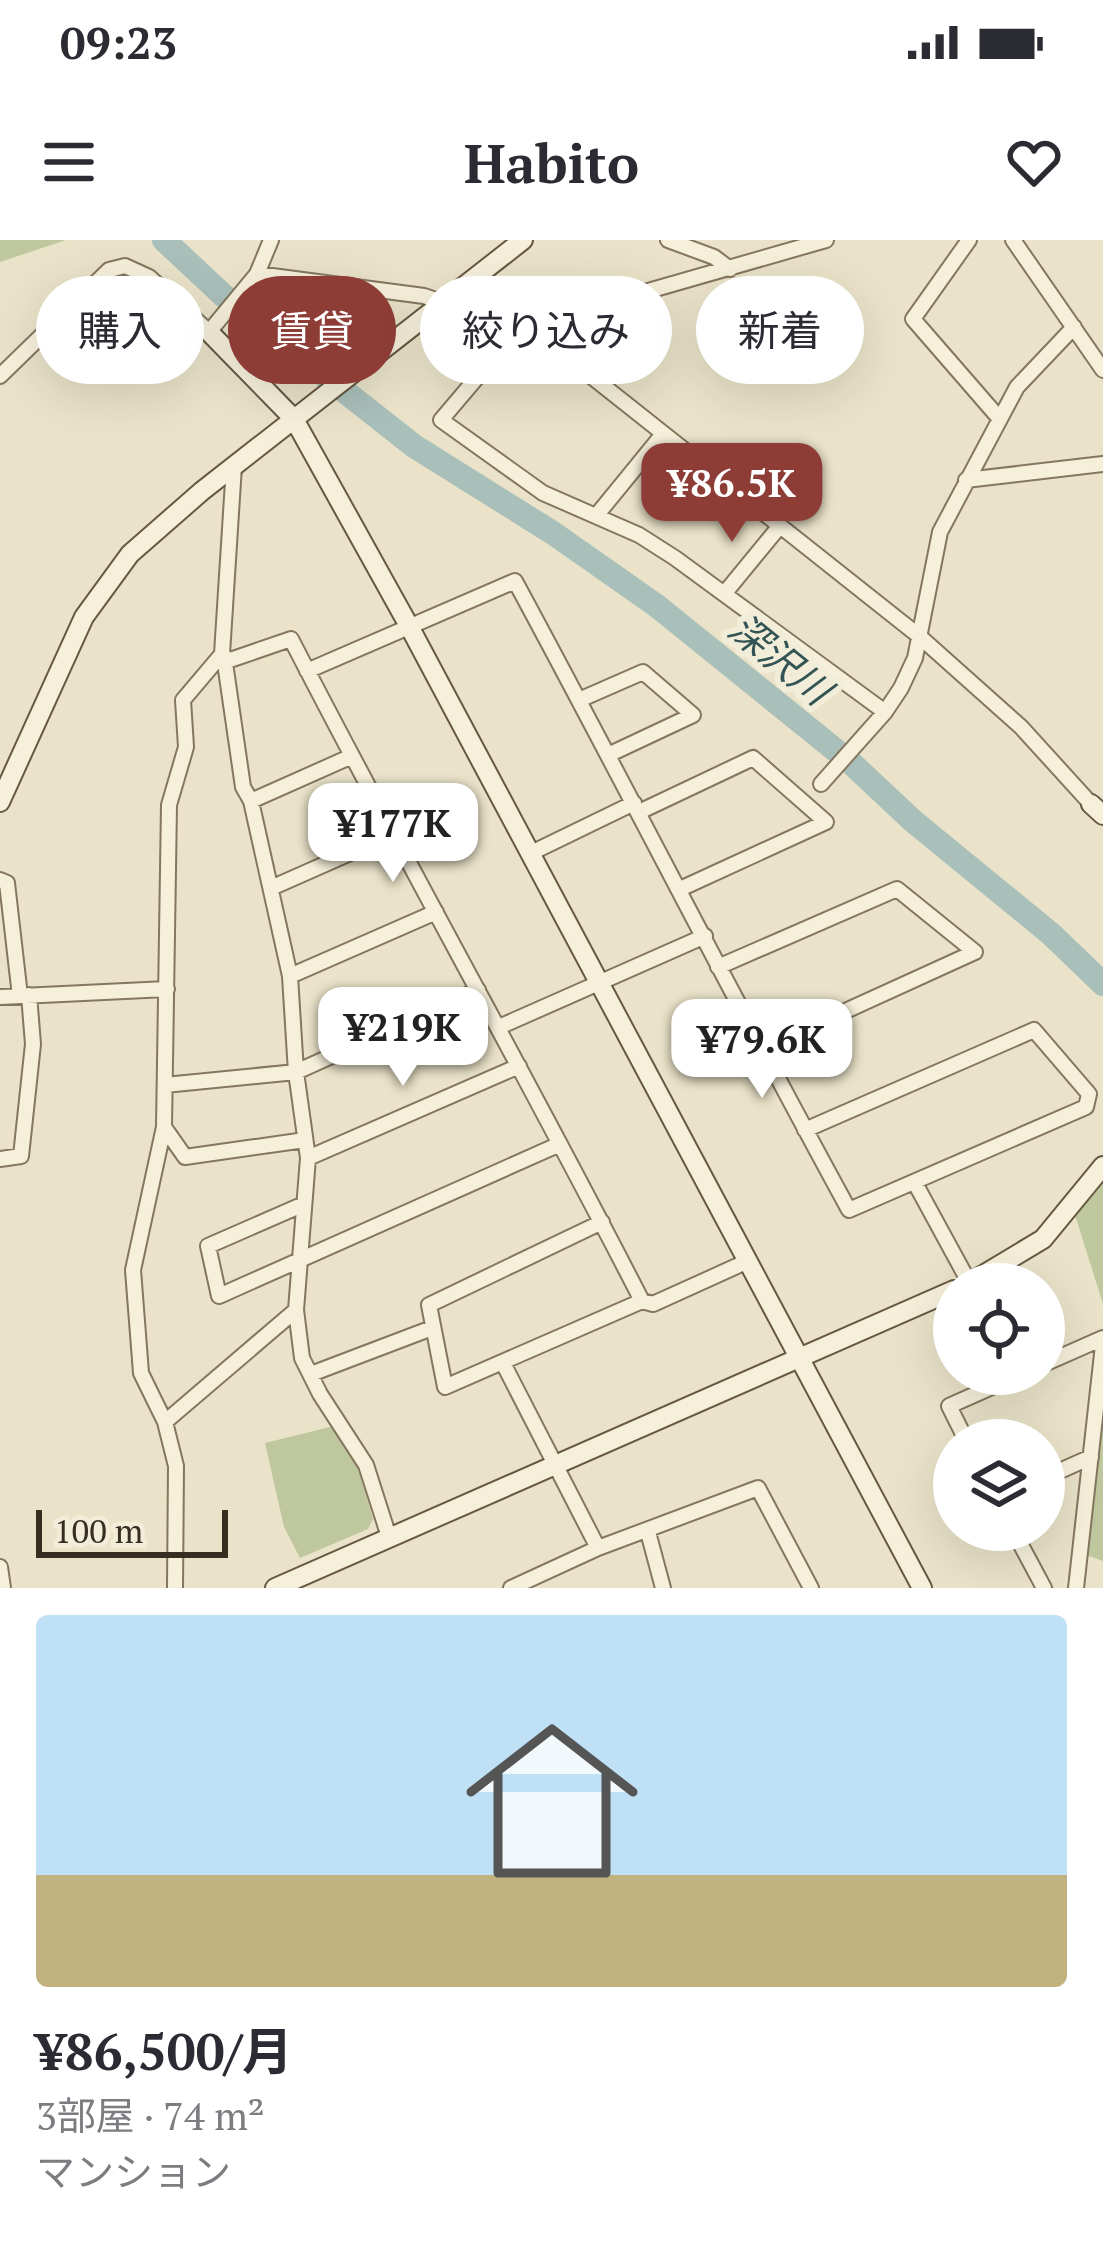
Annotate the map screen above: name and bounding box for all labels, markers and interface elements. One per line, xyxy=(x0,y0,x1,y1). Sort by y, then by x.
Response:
text: 09:23 xyxy=(60,12,177,72)
text: Habito xyxy=(464,127,639,198)
icon: menu xyxy=(36,129,102,195)
icon: heart xyxy=(1001,129,1067,195)
chip: 購入 xyxy=(36,276,204,384)
chip: 賃貸 xyxy=(228,276,396,384)
chip: 絞り込み xyxy=(420,276,672,384)
chip: 新着 xyxy=(696,276,864,384)
pin: ¥86.5K xyxy=(634,443,830,545)
text: ¥86.5K xyxy=(668,456,796,508)
water label: 深沢川 xyxy=(719,601,846,718)
pin: ¥177K xyxy=(309,783,477,885)
text: ¥177K xyxy=(335,796,451,848)
pin: ¥219K xyxy=(319,987,487,1089)
pin: ¥79.6K xyxy=(664,999,860,1101)
text: ¥219K xyxy=(345,1000,461,1052)
text: ¥79.6K xyxy=(698,1012,826,1064)
map controls xyxy=(933,1263,1065,1551)
button: locate xyxy=(933,1263,1065,1395)
button: layers xyxy=(933,1419,1065,1551)
scale bar xyxy=(36,1504,228,1557)
text: 100 m xyxy=(54,1509,143,1552)
icon: home xyxy=(444,1693,660,1909)
text: ¥86,500/月 xyxy=(36,2017,293,2085)
text: 3部屋 · 74 m² xyxy=(36,2089,265,2141)
text: マンション xyxy=(36,2145,231,2197)

